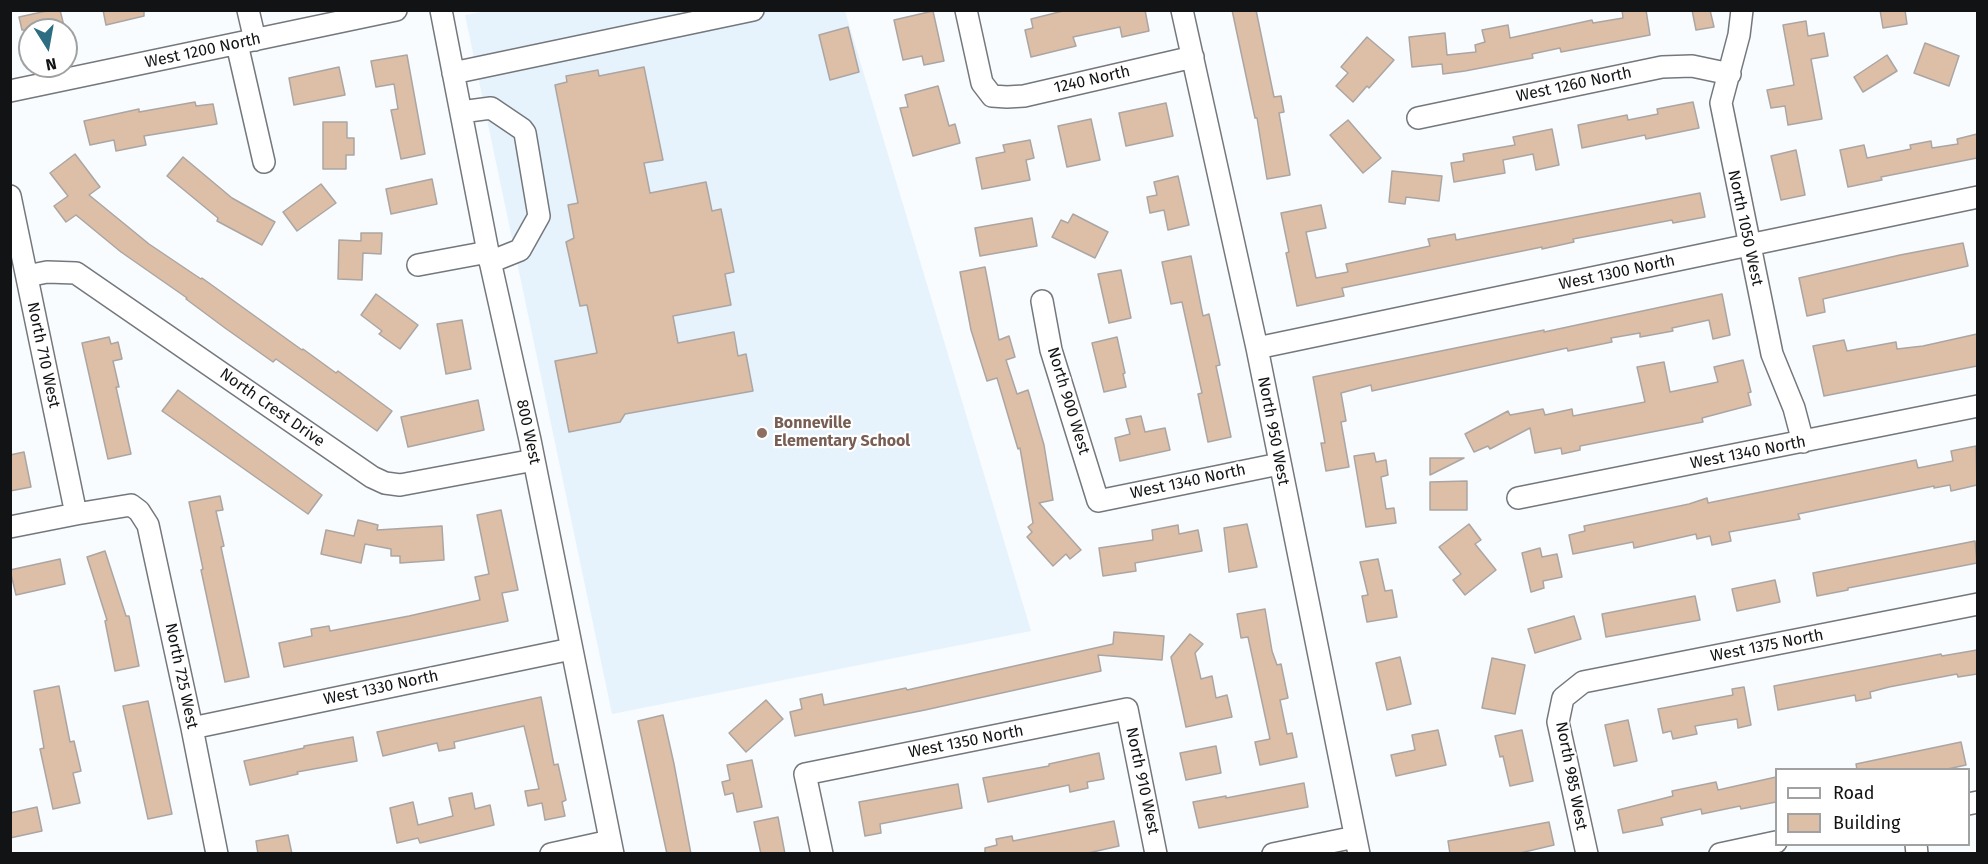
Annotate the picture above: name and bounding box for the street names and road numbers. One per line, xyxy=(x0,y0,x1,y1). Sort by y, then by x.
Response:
street label: West 1200 North xyxy=(143,29,263,73)
street label: 1240 North xyxy=(1052,62,1132,98)
street label: West 1260 North xyxy=(1515,63,1633,107)
street label: North 1050 West xyxy=(1723,168,1767,288)
street label: West 1300 North xyxy=(1557,251,1677,295)
street label: North 710 West xyxy=(22,300,64,410)
street label: North 900 West xyxy=(1043,345,1093,457)
street label: North Crest Drive xyxy=(216,365,328,451)
street label: North 950 West xyxy=(1253,375,1293,487)
street label: 800 West xyxy=(512,398,544,466)
street label: West 1340 North xyxy=(1689,432,1807,474)
street label: West 1340 North xyxy=(1129,460,1247,504)
street label: North 725 West xyxy=(160,621,202,731)
street label: West 1375 North xyxy=(1709,626,1825,666)
street label: West 1330 North xyxy=(322,666,440,710)
street label: North 985 West xyxy=(1551,720,1591,832)
street label: West 1350 North xyxy=(907,721,1025,763)
street label: North 910 West xyxy=(1121,726,1163,836)

